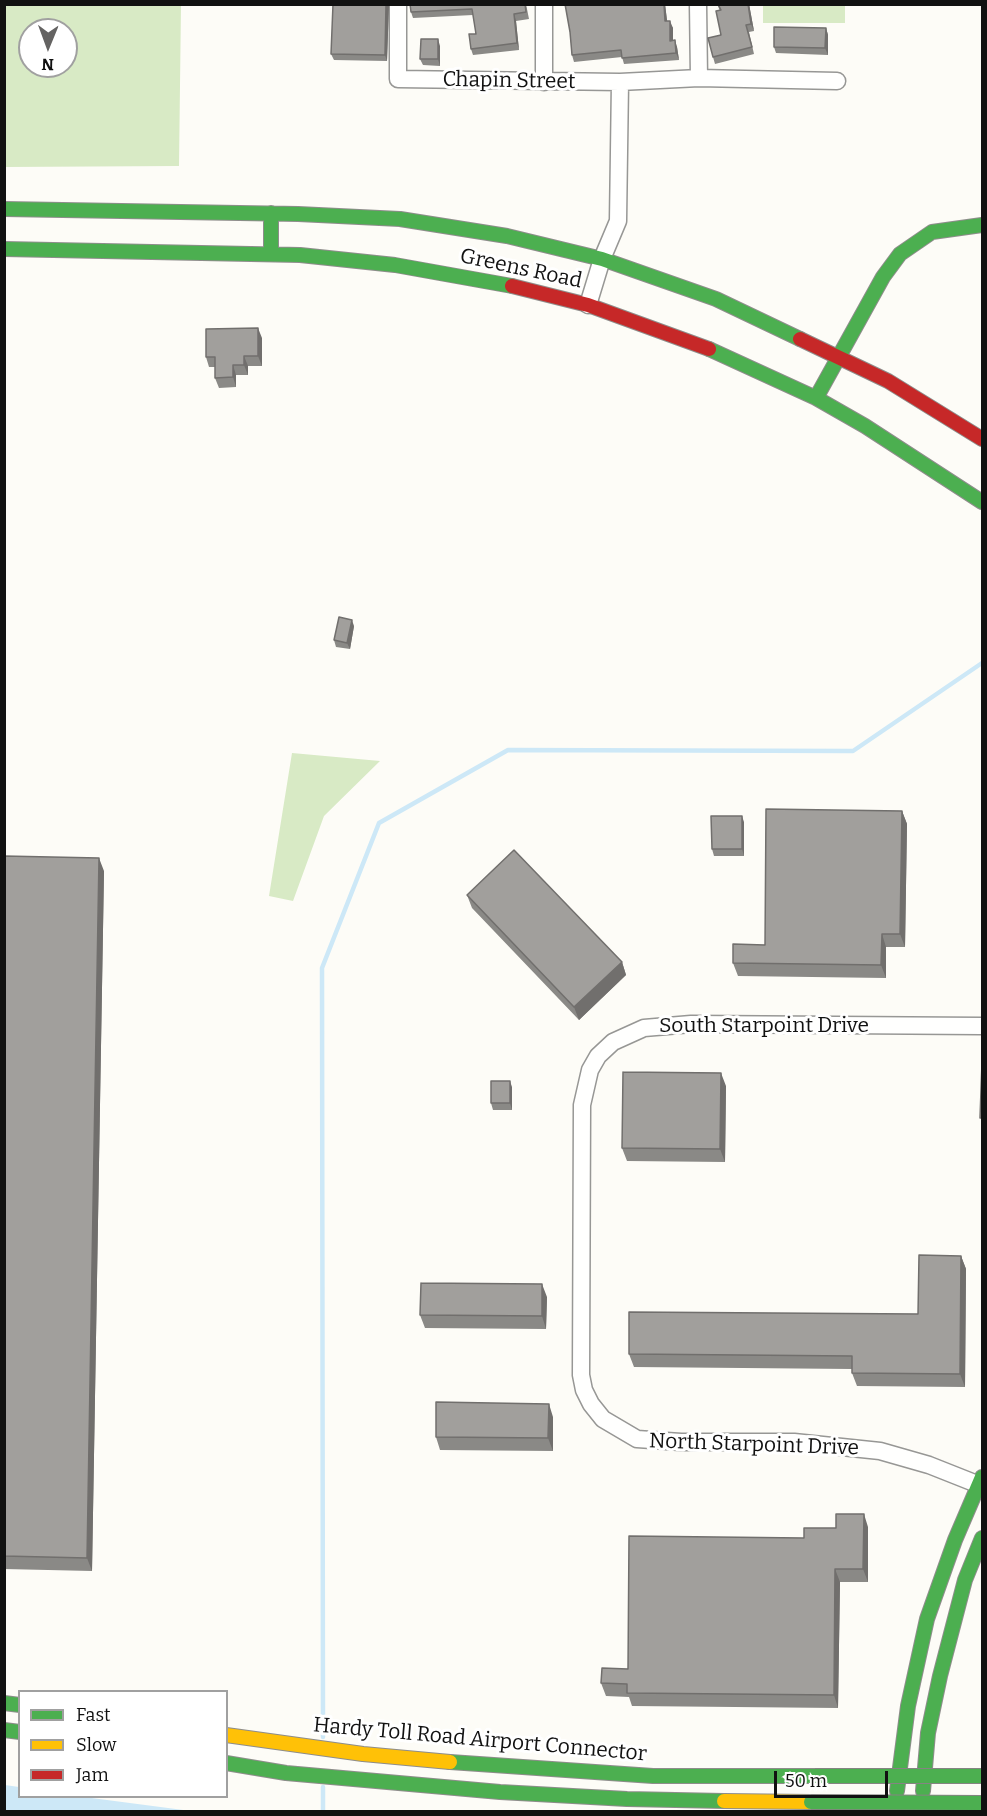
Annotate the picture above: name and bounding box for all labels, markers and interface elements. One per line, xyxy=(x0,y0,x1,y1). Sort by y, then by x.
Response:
north arrow xyxy=(18,18,78,78)
text: N xyxy=(41,55,54,74)
street label: Chapin Street xyxy=(442,67,576,95)
street label: Greens Road xyxy=(458,244,584,294)
street label: South Starpoint Drive xyxy=(659,1013,869,1039)
street label: North Starpoint Drive xyxy=(649,1429,859,1461)
legend xyxy=(18,1690,228,1798)
text: Fast xyxy=(76,1704,111,1726)
street label: Hardy Toll Road Airport Connector xyxy=(312,1713,648,1767)
text: Slow xyxy=(76,1734,116,1756)
scale bar xyxy=(777,1759,891,1797)
text: Jam xyxy=(76,1764,109,1786)
text: 50 m xyxy=(785,1770,827,1792)

